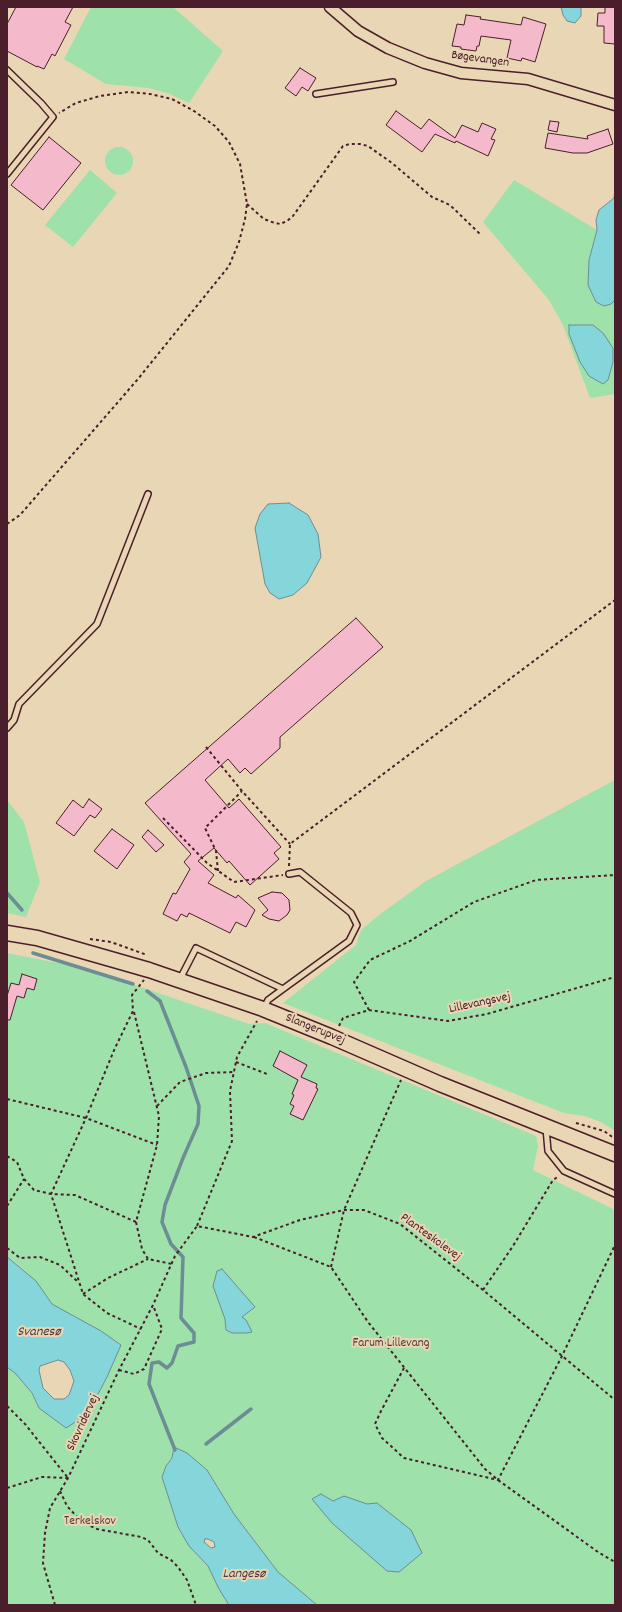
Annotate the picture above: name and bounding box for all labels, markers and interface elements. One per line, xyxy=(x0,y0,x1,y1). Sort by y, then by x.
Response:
street label: Bøgevangen xyxy=(450,48,510,72)
street label: Lillevangsvej xyxy=(448,990,512,1018)
street label: Slangerupvej xyxy=(283,1011,347,1049)
street label: Planteskolevej xyxy=(396,1211,464,1265)
water label: Svanesø xyxy=(17,1325,61,1341)
park label: Farum Lillevang xyxy=(352,1336,430,1352)
street label: Skovridervej xyxy=(64,1392,104,1454)
park label: Terkelskov xyxy=(64,1514,116,1530)
water label: Langesø xyxy=(222,1567,266,1583)

